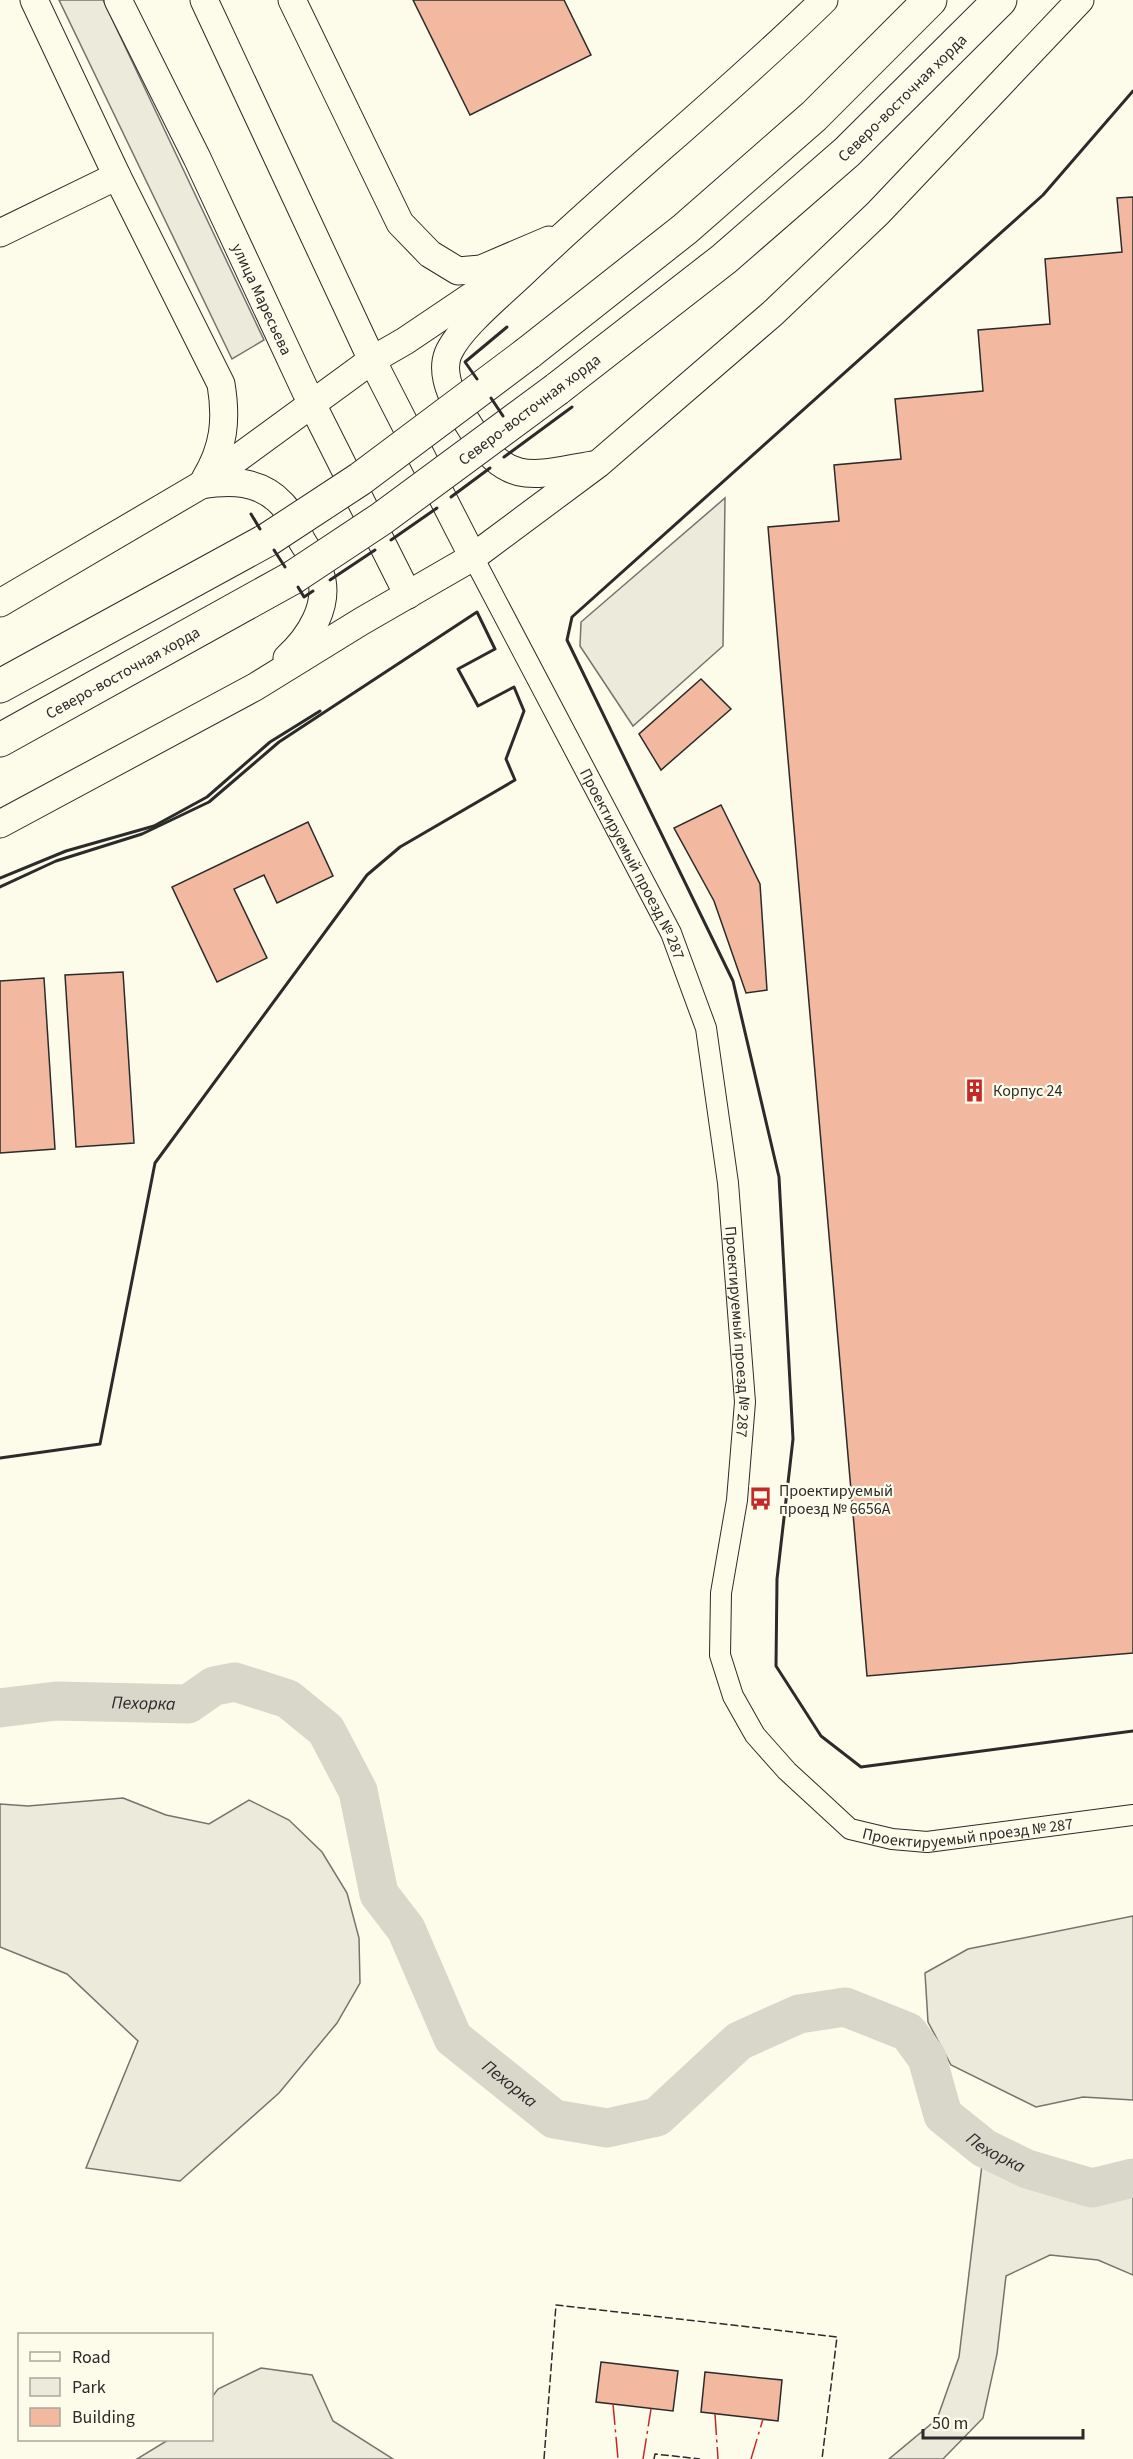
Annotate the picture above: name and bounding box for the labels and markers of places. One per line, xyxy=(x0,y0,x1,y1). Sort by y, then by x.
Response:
building icon: Корпус 24 xyxy=(962,1077,988,1103)
place label: Корпус 24 xyxy=(993,1080,1062,1102)
place label: Проектируемый проезд № 6656А xyxy=(779,1480,893,1520)
bus stop icon: Проектируемый проезд № 6656А xyxy=(748,1486,774,1512)

